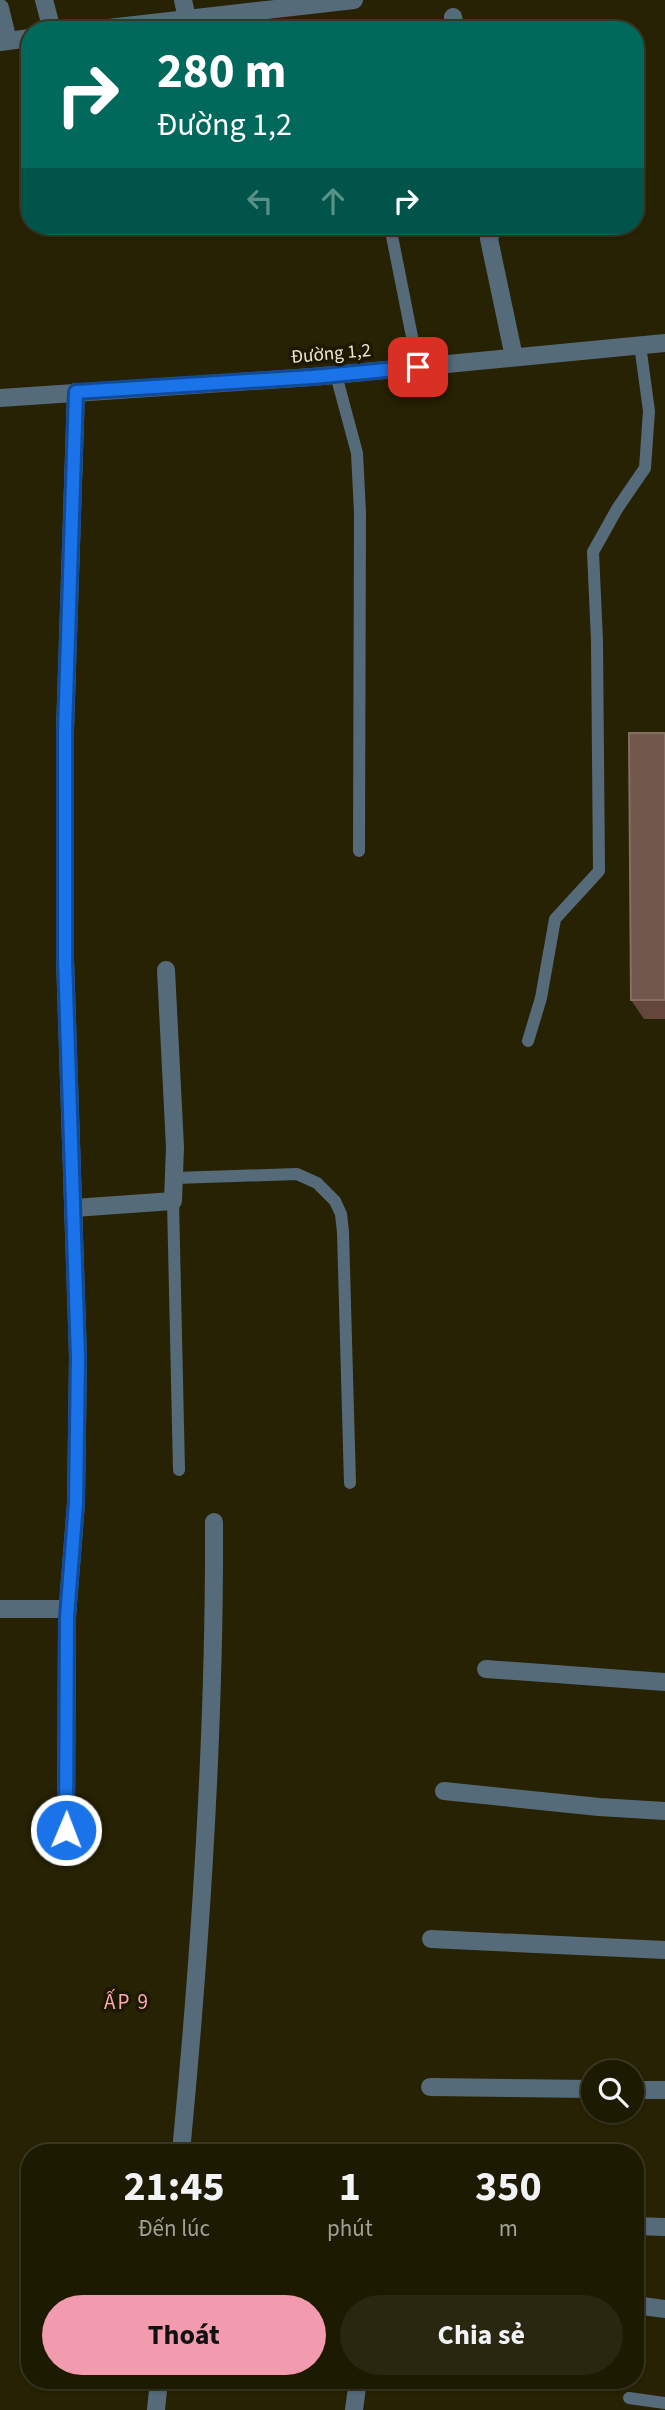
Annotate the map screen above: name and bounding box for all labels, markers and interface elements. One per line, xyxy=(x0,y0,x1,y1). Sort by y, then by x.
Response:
text: 280 m xyxy=(157,37,286,107)
icon: right xyxy=(42,49,133,140)
text: Đường 1,2 xyxy=(157,102,292,148)
icon: left xyxy=(241,182,279,220)
icon: ahead xyxy=(314,182,352,220)
icon: right xyxy=(387,182,425,220)
street label: Đường 1,2 xyxy=(290,337,372,371)
pin xyxy=(388,337,448,397)
icon: arrive xyxy=(399,348,437,386)
position arrow xyxy=(29,1793,103,1867)
district label: ẤP 9 xyxy=(104,1987,150,2017)
map controls xyxy=(581,2060,644,2123)
button: search xyxy=(581,2060,644,2123)
text: 21:45 xyxy=(123,2157,225,2217)
text: 1 xyxy=(339,2157,361,2217)
text: 350 xyxy=(475,2157,542,2217)
text: Đến lúc xyxy=(138,2212,210,2245)
text: phút xyxy=(327,2212,373,2245)
text: m xyxy=(499,2212,518,2245)
button: Thoát xyxy=(42,2295,326,2375)
button: Chia sẻ xyxy=(340,2295,623,2375)

